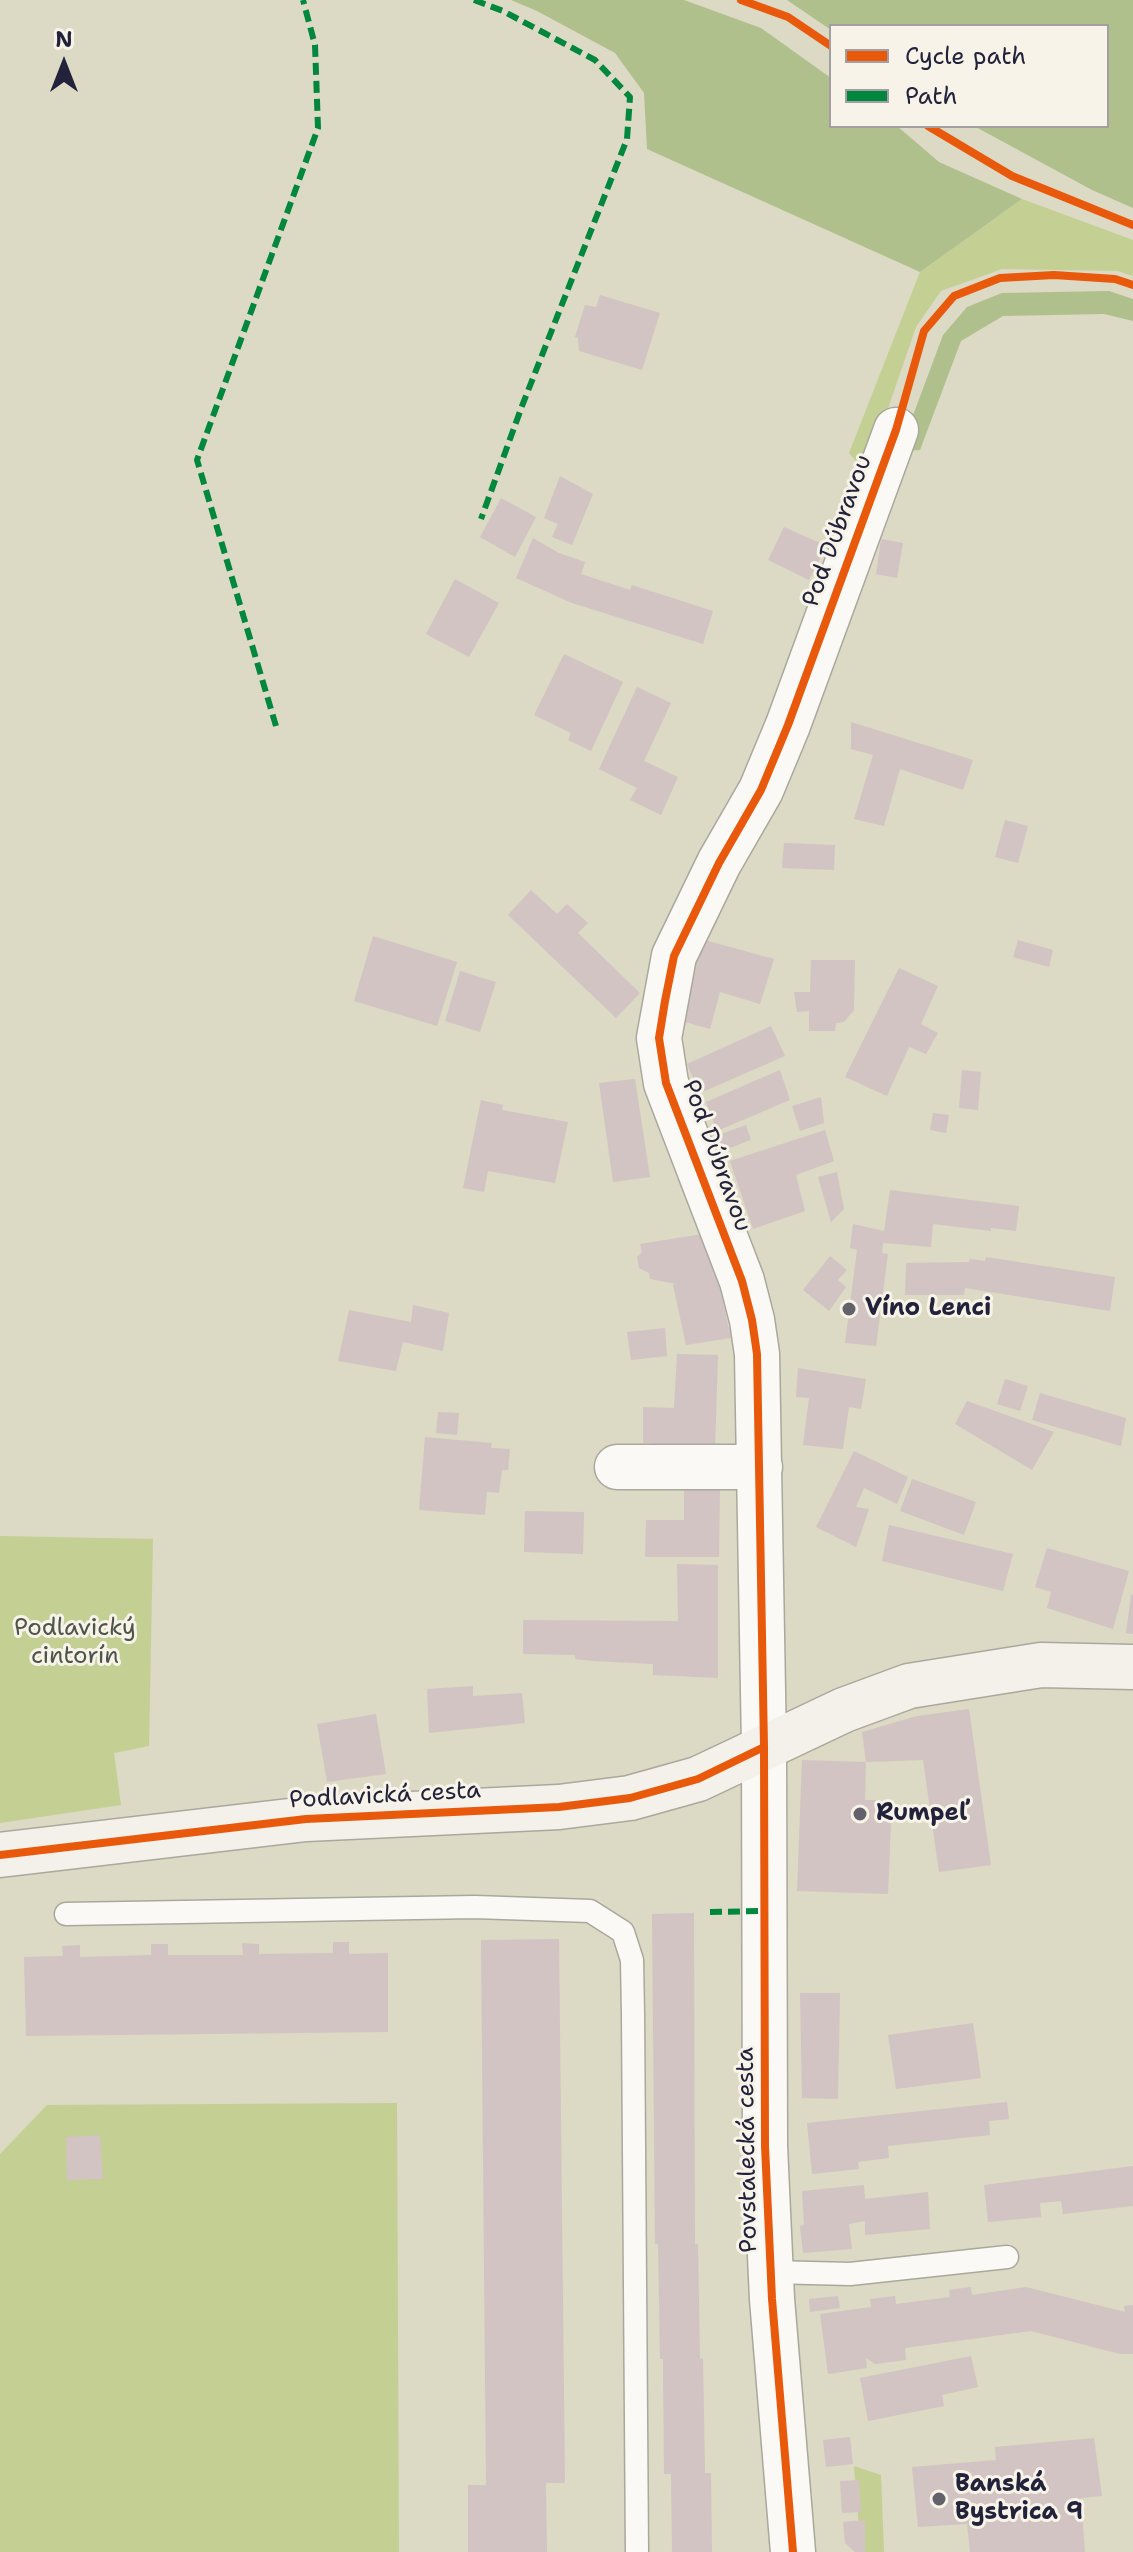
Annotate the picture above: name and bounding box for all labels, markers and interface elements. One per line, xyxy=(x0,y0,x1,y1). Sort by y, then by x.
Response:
north arrow xyxy=(24,24,104,104)
legend xyxy=(829,24,1109,128)
text: N xyxy=(55,25,73,54)
text: Cycle path xyxy=(905,40,1026,72)
text: Path xyxy=(905,80,957,112)
street label: Pod Dúbravou xyxy=(797,451,879,611)
street label: Pod Dúbravou xyxy=(675,1076,757,1236)
place label: Víno Lenci xyxy=(865,1295,991,1323)
marker: Víno Lenci xyxy=(840,1300,858,1318)
park label: Podlavický cintorín xyxy=(14,1615,136,1671)
street label: Podlavická cesta xyxy=(288,1777,482,1815)
place label: Rumpeľ xyxy=(876,1800,968,1828)
marker: Rumpeľ xyxy=(851,1805,869,1823)
street label: Povstalecká cesta xyxy=(732,2047,764,2253)
place label: Banská Bystrica 9 xyxy=(955,2471,1083,2527)
marker: Banská Bystrica 9 xyxy=(930,2490,948,2508)

